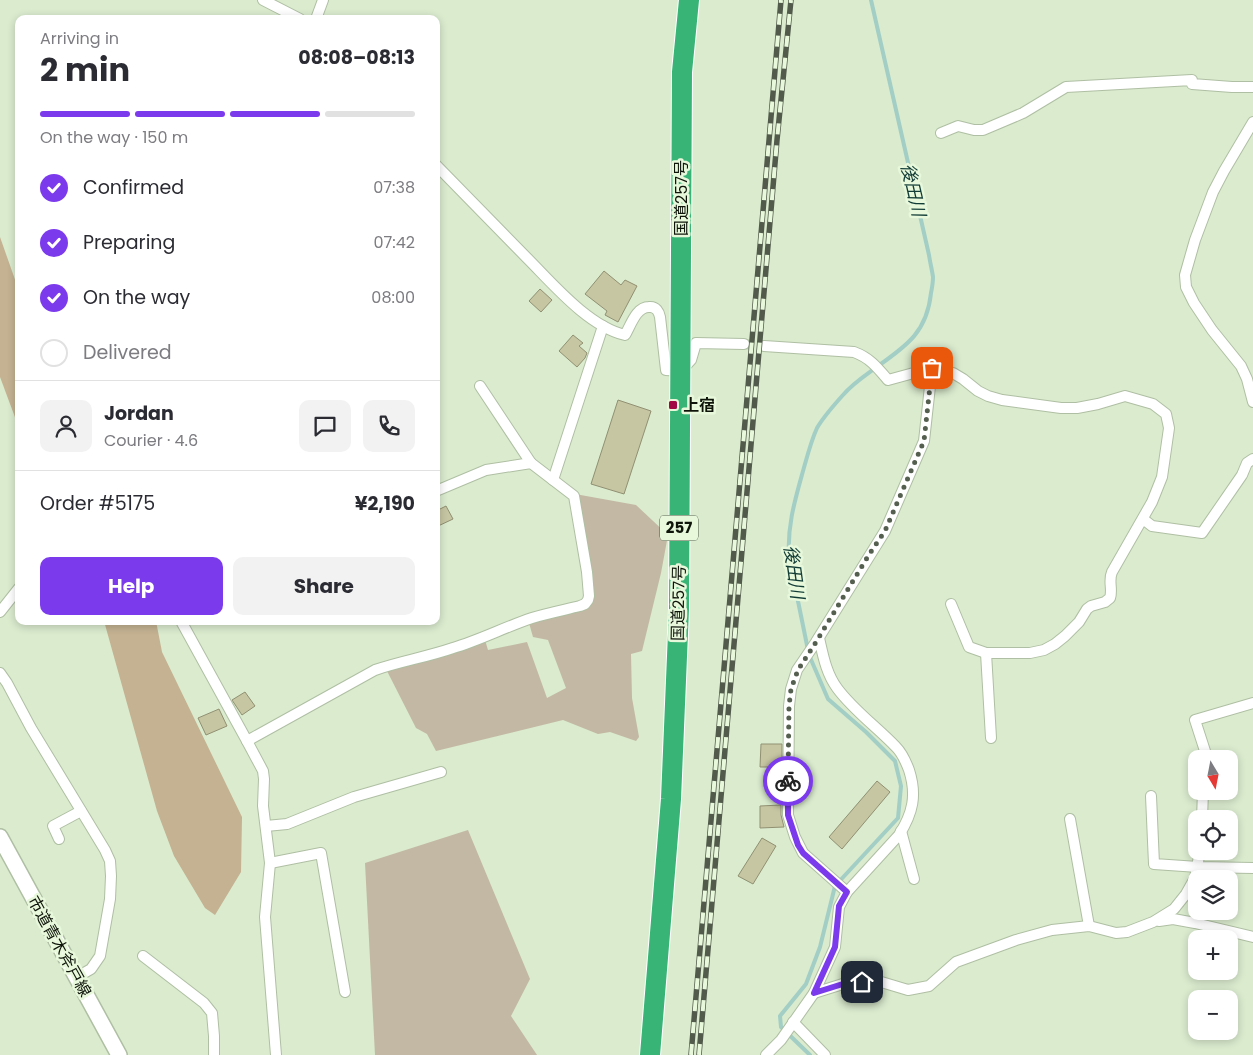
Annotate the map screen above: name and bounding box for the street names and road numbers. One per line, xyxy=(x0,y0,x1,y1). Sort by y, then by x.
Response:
street label: 国道257号 xyxy=(670,160,693,236)
road number: 257 xyxy=(660,516,698,540)
street label: 国道257号 xyxy=(666,565,691,641)
street label: 市道青木斧戸線 xyxy=(22,892,97,1001)

